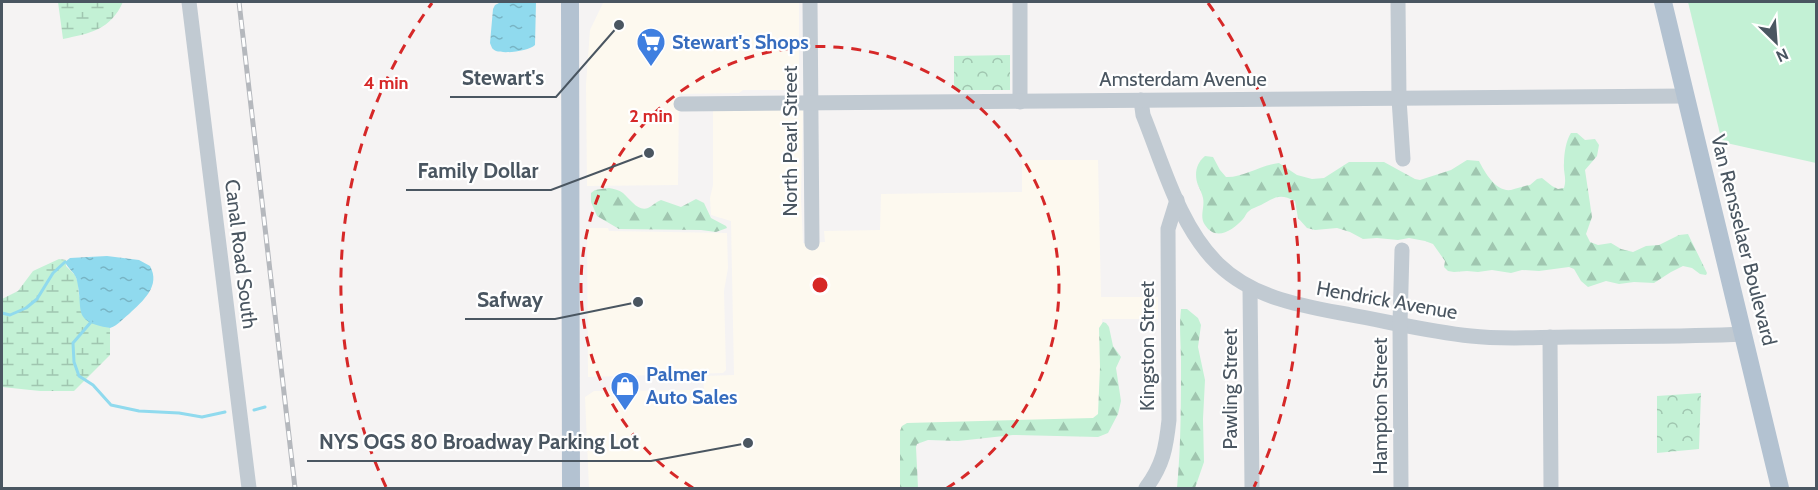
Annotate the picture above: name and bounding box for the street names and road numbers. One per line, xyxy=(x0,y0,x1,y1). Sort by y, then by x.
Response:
street label: North Pearl Street xyxy=(778,65,802,217)
street label: Amsterdam Avenue xyxy=(1099,67,1267,91)
street label: Van Rensselaer Boulevard xyxy=(1706,132,1782,348)
street label: Canal Road South xyxy=(220,178,262,330)
street label: Hendrick Avenue xyxy=(1315,276,1459,324)
street label: Kingston Street xyxy=(1135,281,1159,411)
street label: Pawling Street xyxy=(1218,328,1242,450)
street label: Hampton Street xyxy=(1368,337,1392,474)

